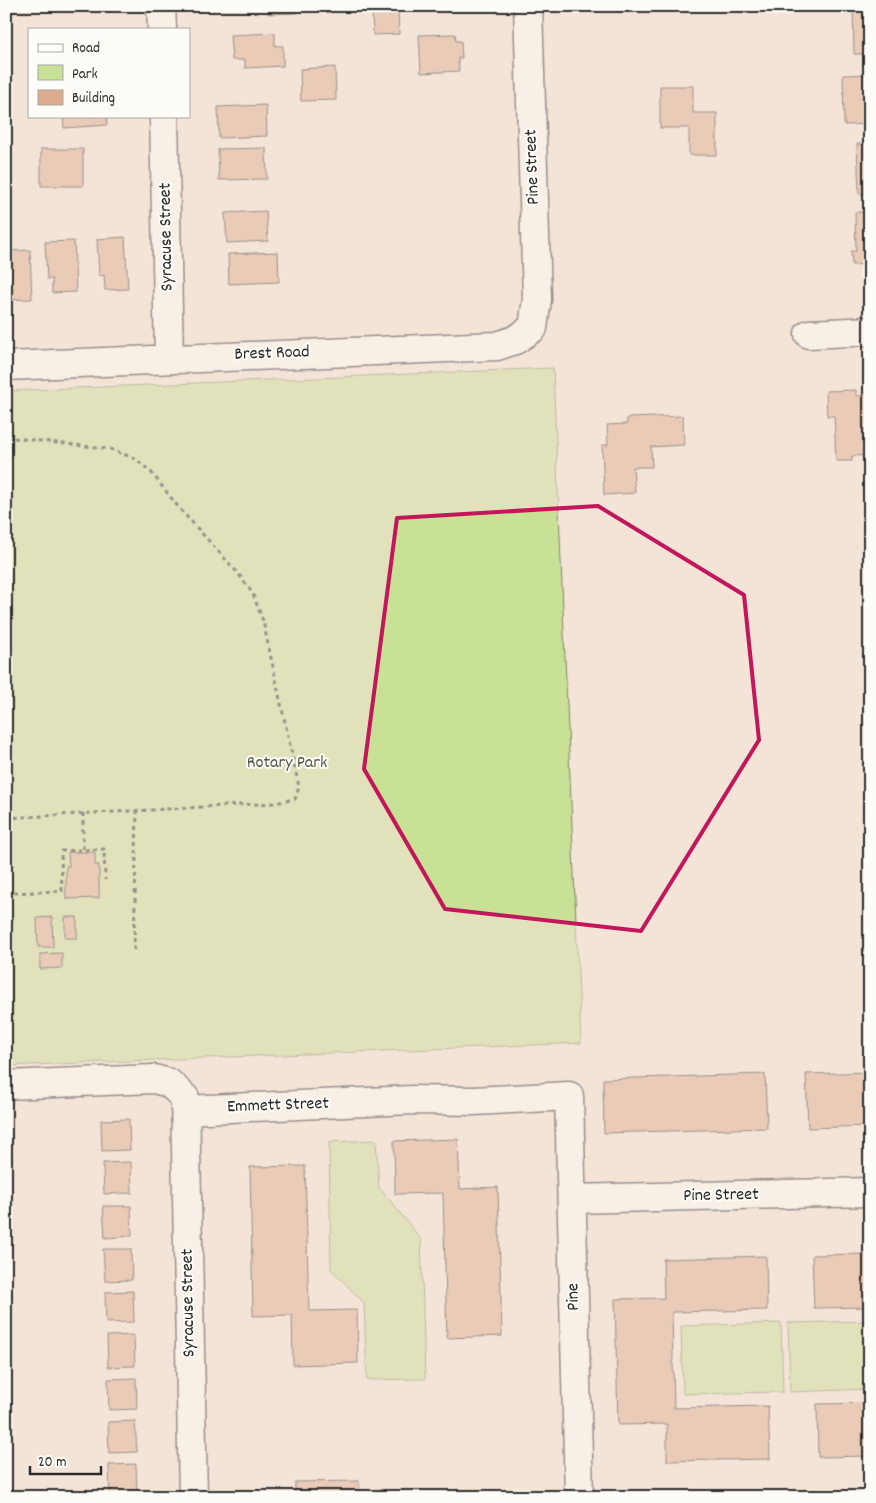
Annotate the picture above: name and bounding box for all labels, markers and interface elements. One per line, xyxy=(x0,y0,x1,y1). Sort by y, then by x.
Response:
legend xyxy=(28,28,190,118)
text: Road xyxy=(72,38,100,60)
text: Park xyxy=(72,64,98,86)
text: Building xyxy=(72,88,115,110)
street label: Pine Street xyxy=(519,128,547,205)
street label: Syracuse Street xyxy=(154,182,180,292)
street label: Brest Road xyxy=(234,340,310,368)
park label: Rotary Park xyxy=(247,751,327,776)
street label: Emmett Street xyxy=(227,1092,330,1120)
street label: Pine Street xyxy=(683,1183,759,1209)
street label: Syracuse Street xyxy=(176,1248,202,1358)
street label: Pine xyxy=(561,1283,587,1311)
scale bar xyxy=(30,1443,101,1475)
text: 20 m xyxy=(38,1452,66,1474)

